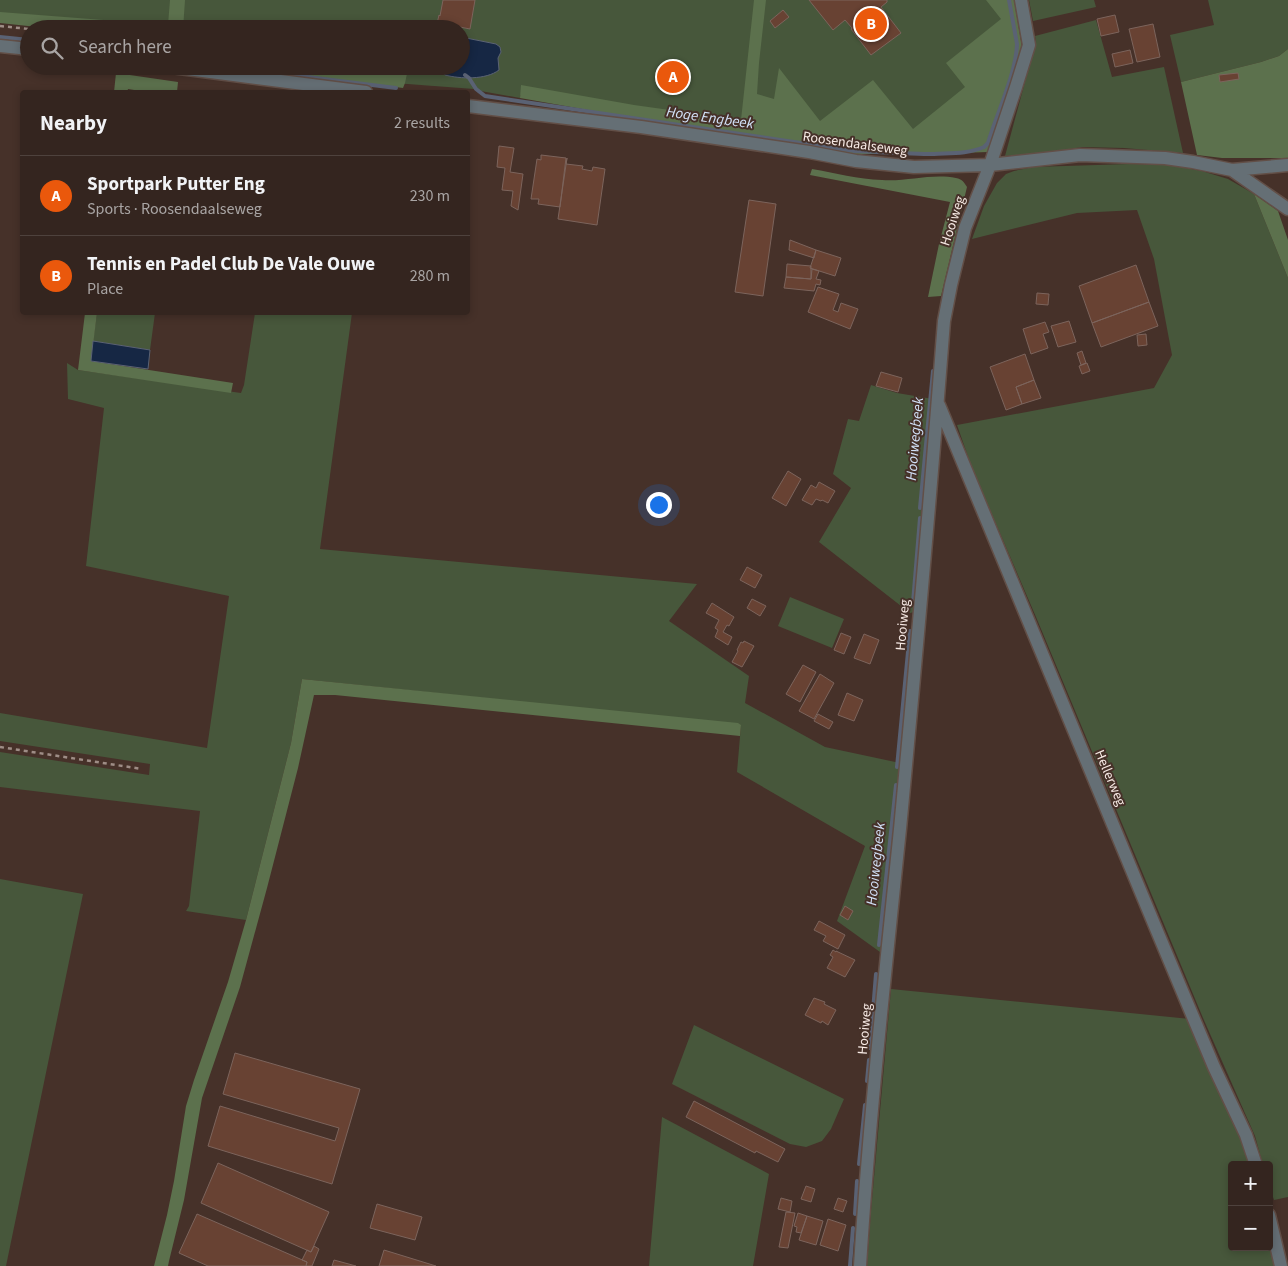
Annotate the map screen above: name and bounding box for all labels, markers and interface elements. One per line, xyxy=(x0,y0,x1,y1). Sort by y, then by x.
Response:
pin: B xyxy=(855,5,887,43)
search box xyxy=(20,20,470,75)
icon: search xyxy=(38,34,66,62)
text: Search here xyxy=(78,34,172,61)
pin: A xyxy=(657,58,689,96)
water label: Hoge Engbeek xyxy=(665,101,756,135)
text: Nearby xyxy=(40,108,107,138)
text: 2 results xyxy=(394,112,450,134)
street label: Roosendaalseweg xyxy=(801,127,909,161)
text: Sportpark Putter Eng xyxy=(87,171,265,198)
text: A xyxy=(51,185,61,207)
text: 230 m xyxy=(410,185,450,207)
street label: Hooiweg xyxy=(936,193,970,249)
text: Sports · Roosendaalseweg xyxy=(87,198,262,220)
text: Tennis en Padel Club De Vale Ouwe xyxy=(87,251,375,278)
text: B xyxy=(51,265,61,287)
text: 280 m xyxy=(410,265,450,287)
text: Place xyxy=(87,278,123,300)
water label: Hooiwegbeek xyxy=(901,396,929,482)
your location xyxy=(646,492,672,518)
street label: Hooiweg xyxy=(891,598,915,652)
street label: Hellerweg xyxy=(1089,747,1131,809)
water label: Hooiwegbeek xyxy=(861,820,891,907)
street label: Hooiweg xyxy=(853,1002,877,1056)
map controls xyxy=(1228,1161,1273,1251)
button: + xyxy=(1228,1161,1273,1206)
button: − xyxy=(1228,1206,1273,1251)

